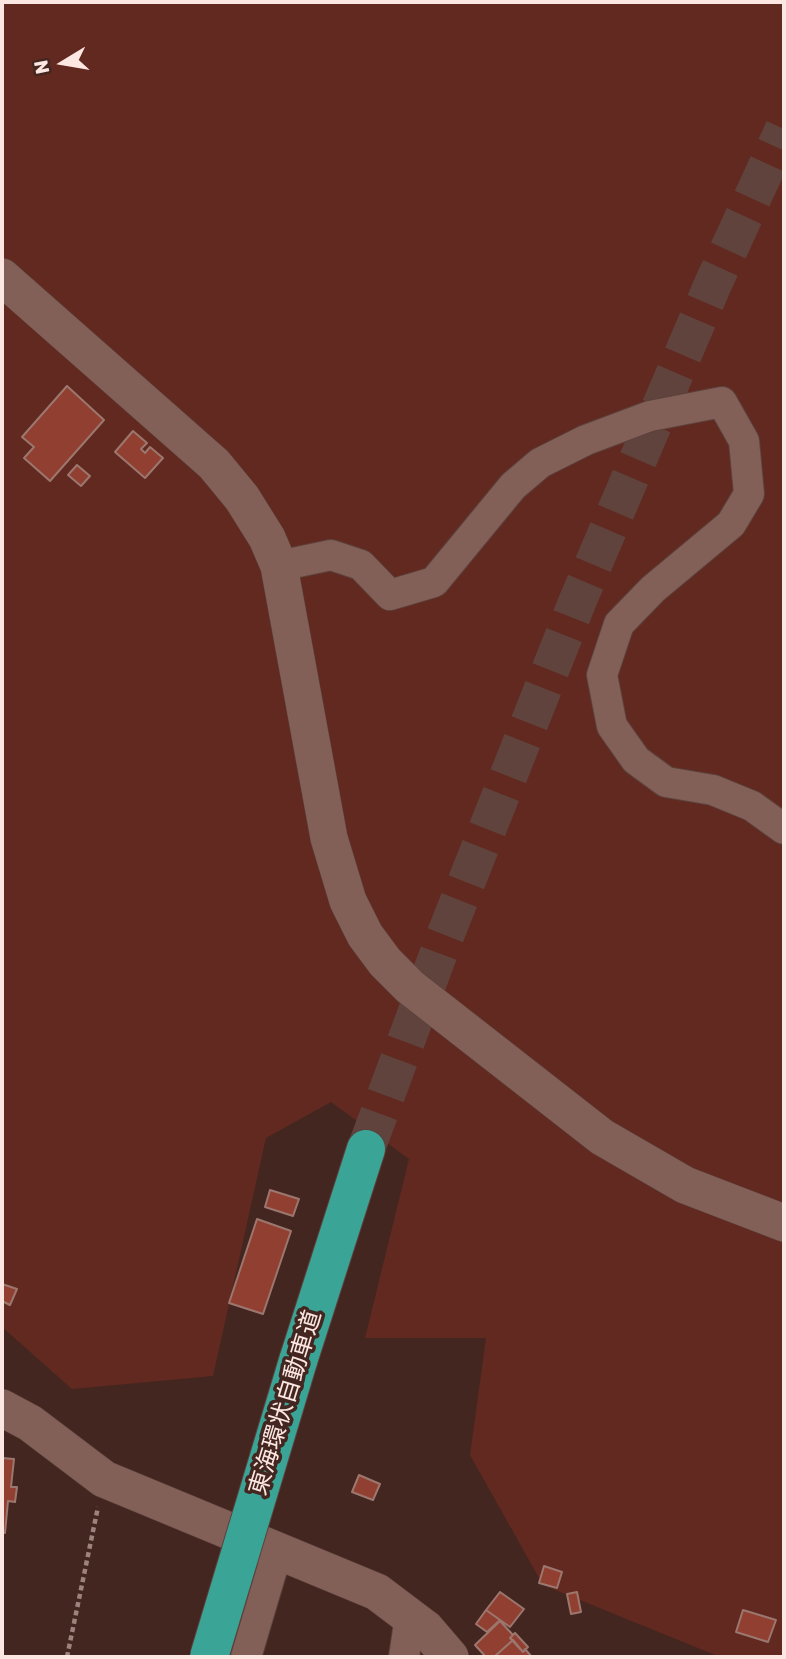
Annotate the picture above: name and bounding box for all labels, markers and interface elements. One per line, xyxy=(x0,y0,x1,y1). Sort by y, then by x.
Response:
north arrow xyxy=(28,28,98,98)
text: N xyxy=(29,58,54,76)
street label: 東海環状自動車道 xyxy=(244,1307,328,1499)

